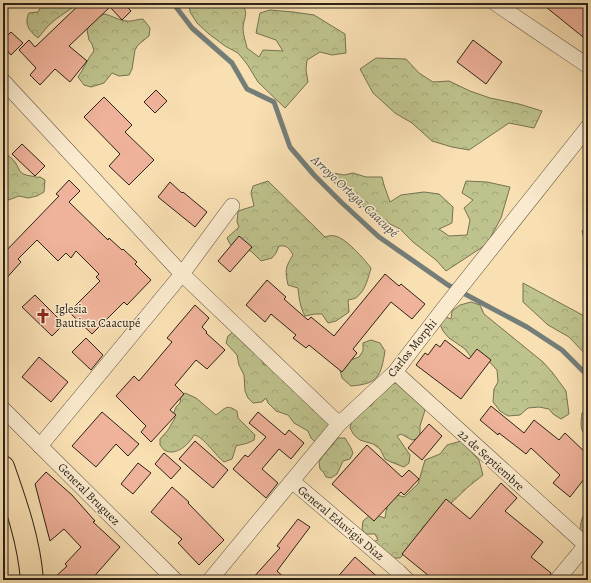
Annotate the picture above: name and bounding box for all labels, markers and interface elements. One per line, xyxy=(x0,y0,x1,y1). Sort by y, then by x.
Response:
water label: Arroyo Ortega, Caacupé xyxy=(307,151,402,241)
place label: Iglesia Bautista Caacupé xyxy=(55,301,140,331)
church icon: Iglesia Bautista Caacupé xyxy=(34,307,52,325)
street label: Carlos Morphi xyxy=(384,316,440,380)
street label: 22 de Septiembre xyxy=(454,426,528,494)
street label: General Bruguez xyxy=(54,459,124,529)
street label: General Eduvigis Díaz xyxy=(294,482,388,564)

